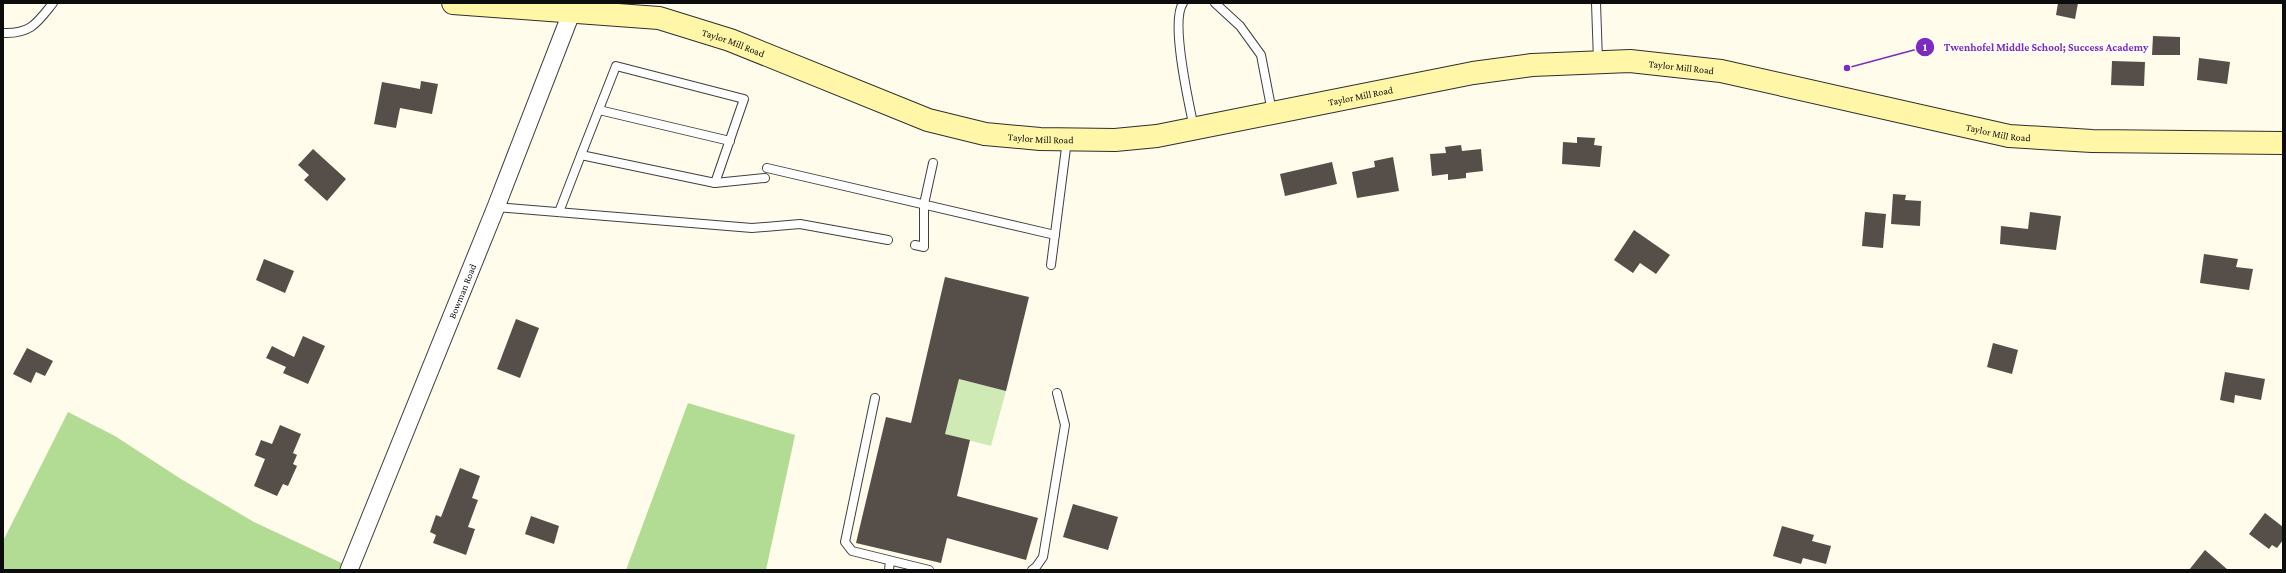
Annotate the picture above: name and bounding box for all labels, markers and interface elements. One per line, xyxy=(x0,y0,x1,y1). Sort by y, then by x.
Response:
street label: Taylor Mill Road xyxy=(701,27,767,60)
callout: Twenhofel Middle School; Success Academy xyxy=(1915,35,2156,58)
text: 1 xyxy=(1923,40,1928,54)
text: Twenhofel Middle School; Success Academy xyxy=(1944,41,2149,54)
street label: Taylor Mill Road xyxy=(1648,58,1715,76)
street label: Taylor Mill Road xyxy=(1327,84,1395,108)
street label: Taylor Mill Road xyxy=(1965,121,2032,143)
street label: Taylor Mill Road xyxy=(1007,131,1074,145)
street label: Bowman Road xyxy=(446,262,479,320)

